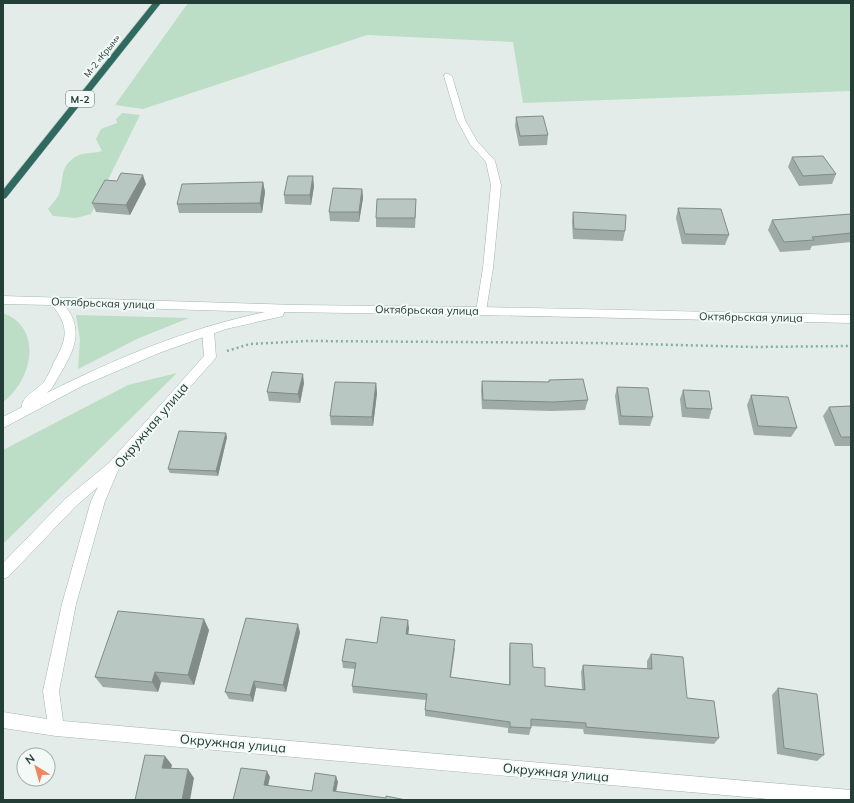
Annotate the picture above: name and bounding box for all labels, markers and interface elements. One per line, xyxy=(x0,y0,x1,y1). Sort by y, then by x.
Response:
street label: М-2 «Крым» xyxy=(81,32,122,79)
road number: М-2 xyxy=(66,91,94,107)
street label: Октябрьская улица xyxy=(51,294,155,312)
street label: Октябрьская улица xyxy=(375,302,479,318)
street label: Октябрьская улица xyxy=(699,309,803,325)
street label: Окружная улица xyxy=(111,379,191,471)
street label: Окружная улица xyxy=(179,730,287,756)
north arrow xyxy=(16,747,56,787)
text: N xyxy=(22,751,38,767)
street label: Окружная улица xyxy=(502,759,610,785)

